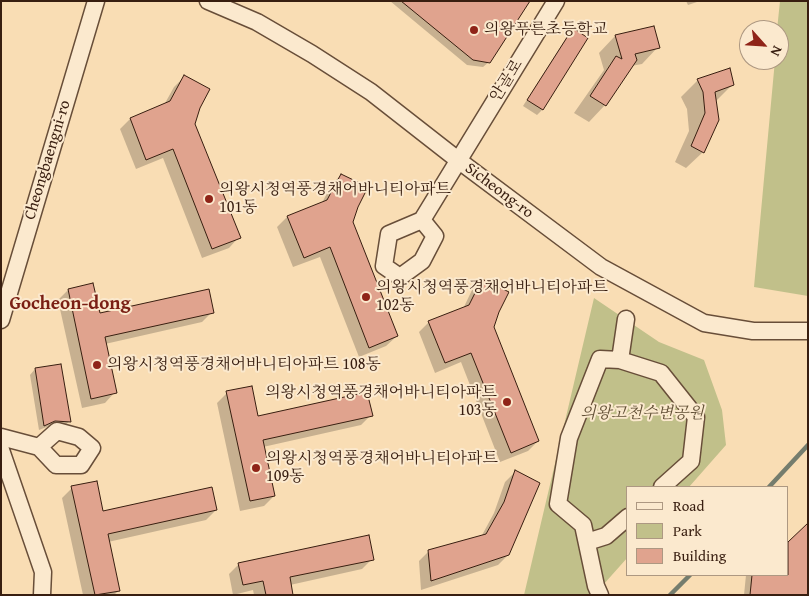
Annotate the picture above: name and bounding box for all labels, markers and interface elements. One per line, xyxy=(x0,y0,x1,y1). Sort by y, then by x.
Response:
place label: 의왕푸른초등학교 xyxy=(484,20,608,40)
north arrow xyxy=(739,20,789,70)
marker: 의왕푸른초등학교 xyxy=(468,24,480,36)
text: N xyxy=(766,43,788,60)
street label: 안골로 xyxy=(487,56,527,106)
street label: Cheongbaengni-ro xyxy=(21,98,75,222)
street label: Sicheong-ro xyxy=(461,159,537,223)
place label: 의왕시청역풍경채어바니티아파트 101동 xyxy=(219,180,451,218)
marker: 의왕시청역풍경채어바니티아파트 101동 xyxy=(203,193,215,205)
place label: 의왕시청역풍경채어바니티아파트 102동 xyxy=(376,278,608,316)
marker: 의왕시청역풍경채어바니티아파트 102동 xyxy=(360,291,372,303)
district label: Gocheon-dong xyxy=(9,293,131,315)
place label: 의왕시청역풍경채어바니티아파트 108동 xyxy=(107,355,381,375)
marker: 의왕시청역풍경채어바니티아파트 108동 xyxy=(91,359,103,371)
place label: 의왕시청역풍경채어바니티아파트 103동 xyxy=(265,383,497,421)
marker: 의왕시청역풍경채어바니티아파트 103동 xyxy=(501,396,513,408)
park label: 의왕고천수변공원 xyxy=(580,404,704,424)
place label: 의왕시청역풍경채어바니티아파트 109동 xyxy=(266,449,498,487)
marker: 의왕시청역풍경채어바니티아파트 109동 xyxy=(250,462,262,474)
legend xyxy=(626,486,789,576)
text: Road xyxy=(673,495,704,516)
text: Park xyxy=(673,520,702,541)
text: Building xyxy=(673,545,726,566)

